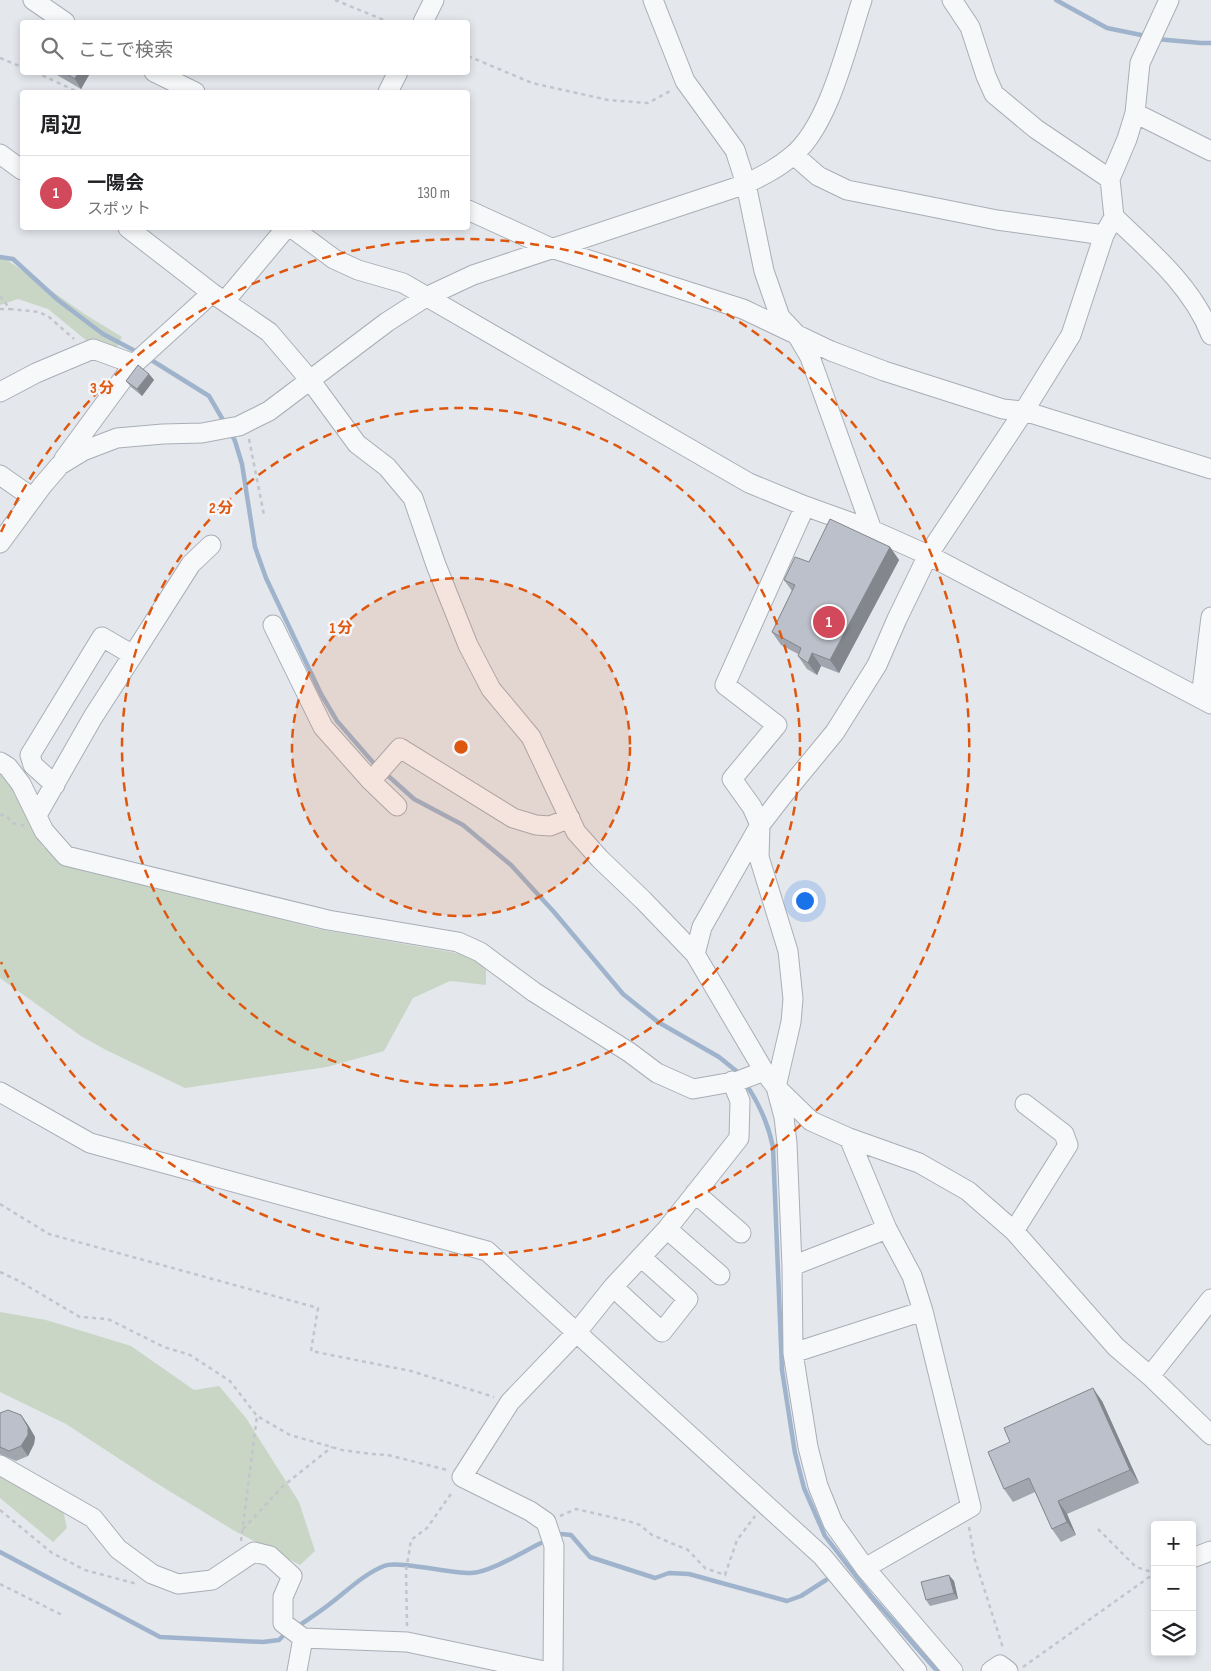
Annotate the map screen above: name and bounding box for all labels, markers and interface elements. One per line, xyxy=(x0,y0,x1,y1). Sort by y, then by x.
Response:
search box xyxy=(20,20,470,75)
icon: search xyxy=(38,34,66,62)
text: ここで検索 xyxy=(78,39,173,62)
text: 周辺 xyxy=(40,113,82,138)
text: 一陽会 xyxy=(87,172,144,195)
text: 1 xyxy=(53,184,59,203)
text: 130 m xyxy=(418,184,450,203)
text: スポット xyxy=(87,200,151,219)
text: 3 分 xyxy=(90,379,114,398)
text: 2 分 xyxy=(209,499,233,518)
pin: 1 xyxy=(813,603,845,641)
text: 1 分 xyxy=(329,619,353,638)
centre of rings xyxy=(452,738,470,756)
your location xyxy=(792,888,818,914)
map controls xyxy=(1151,1521,1196,1656)
button: + xyxy=(1151,1521,1196,1566)
button: − xyxy=(1151,1566,1196,1611)
button: layers xyxy=(1151,1611,1196,1656)

